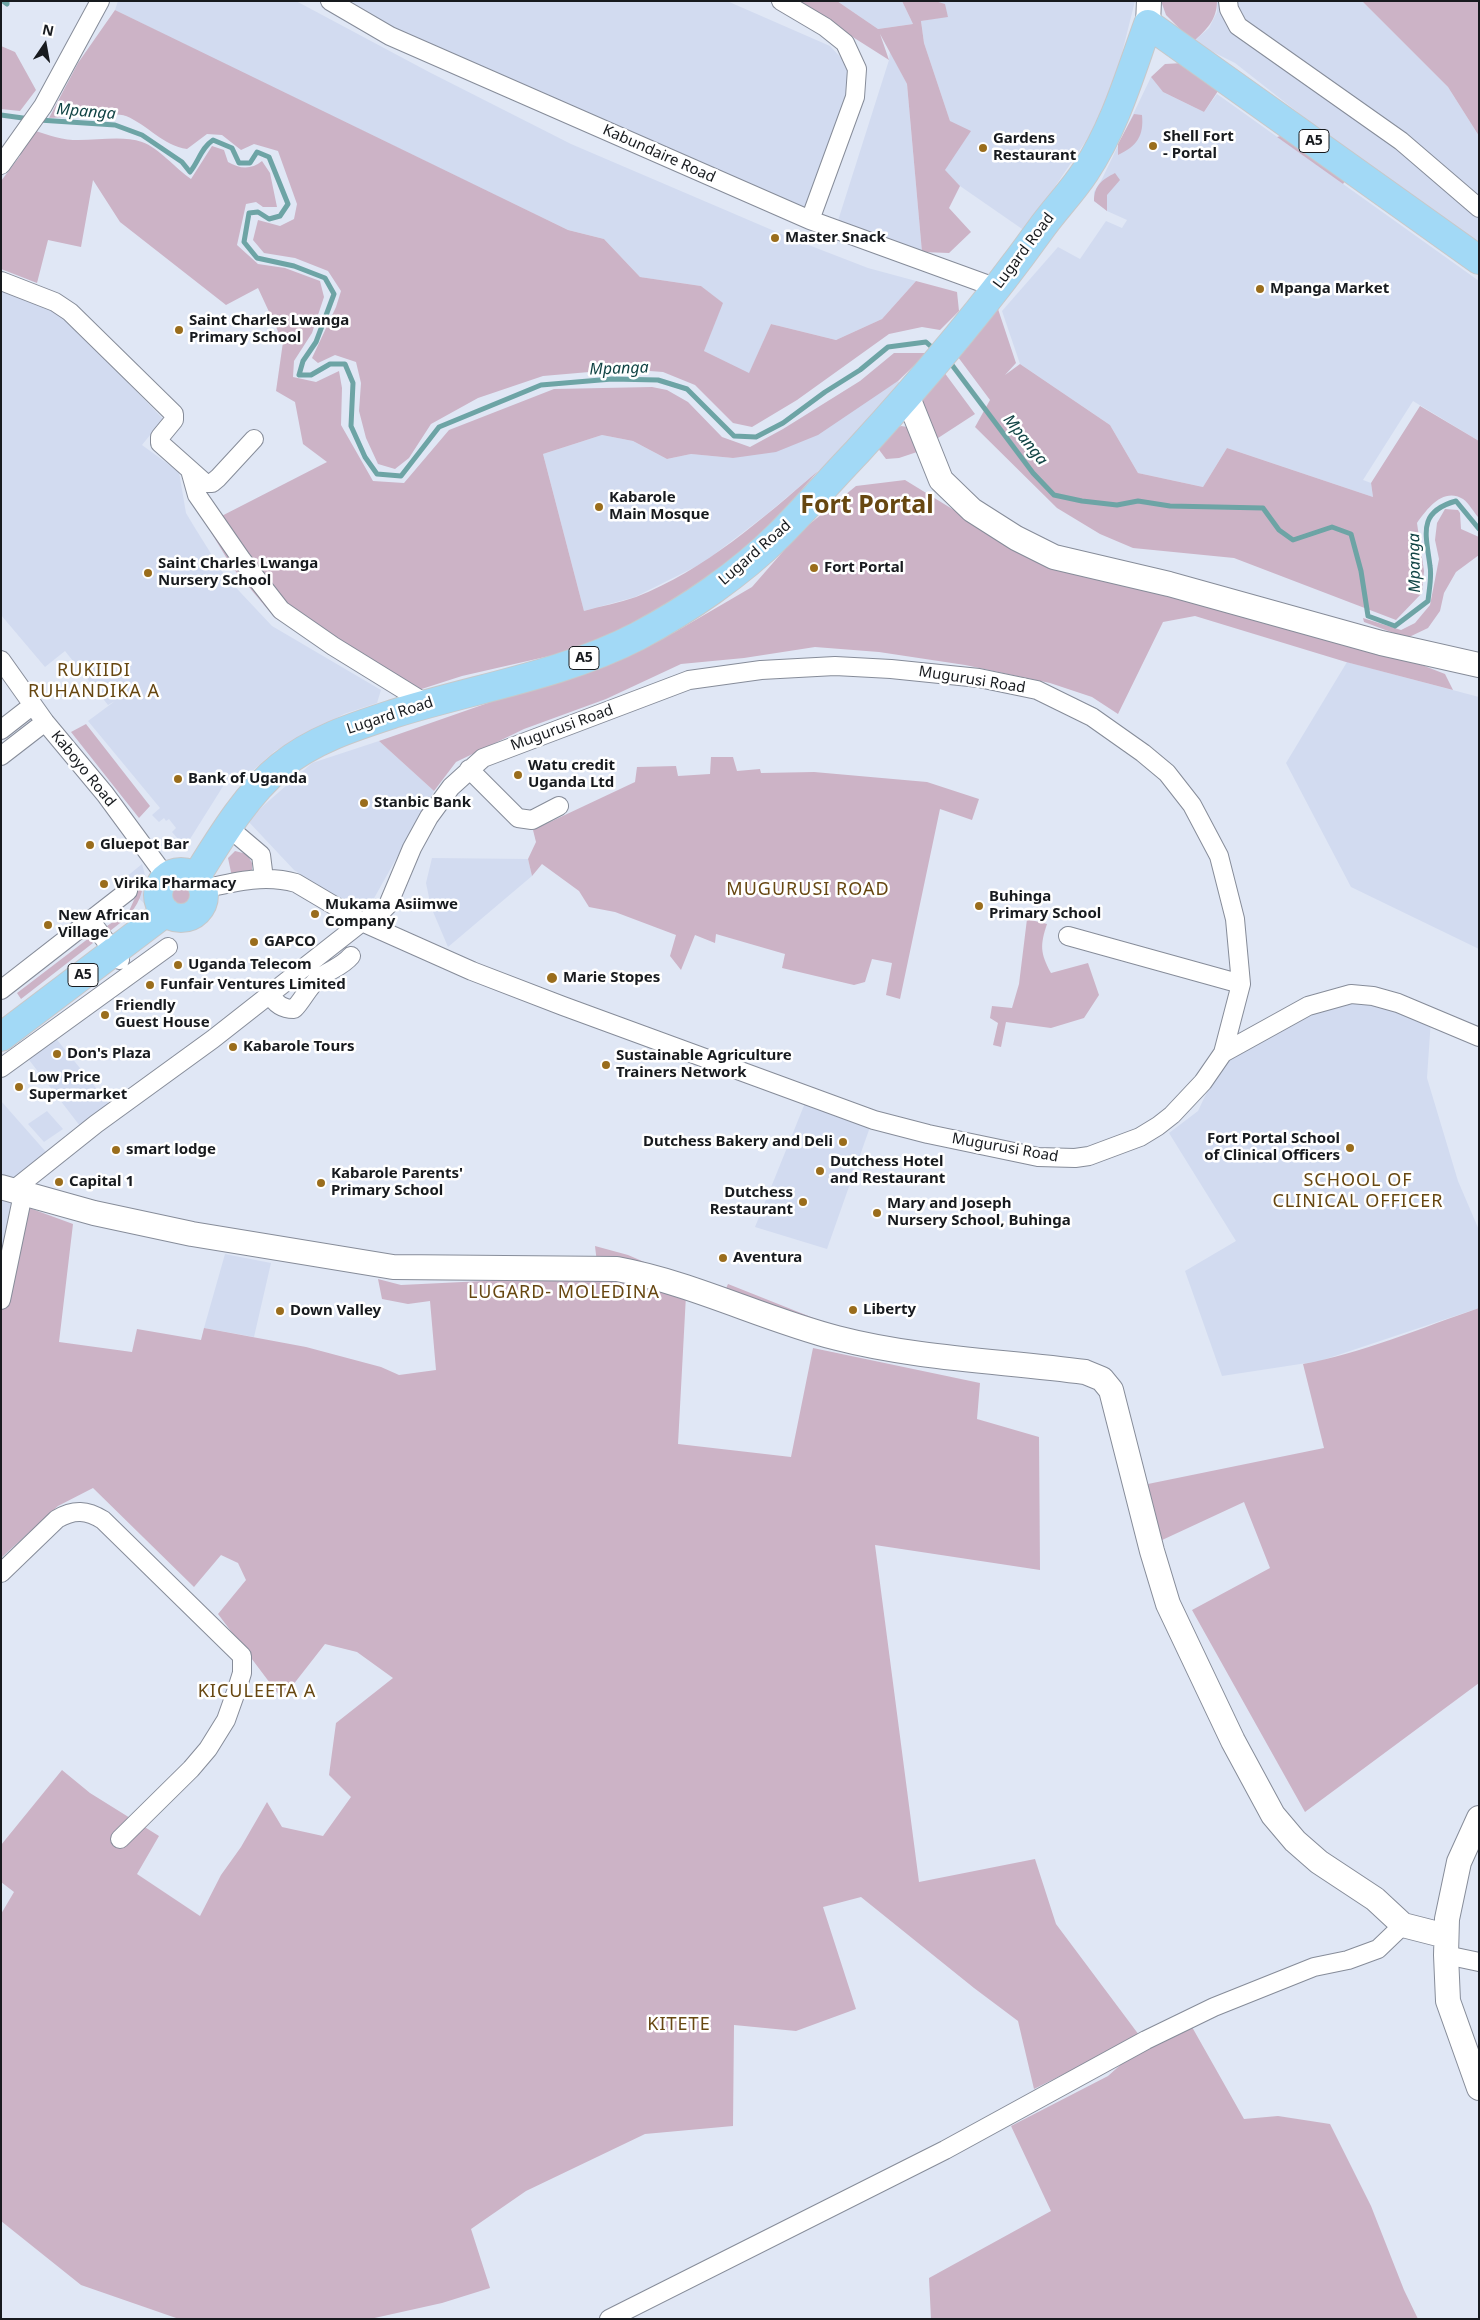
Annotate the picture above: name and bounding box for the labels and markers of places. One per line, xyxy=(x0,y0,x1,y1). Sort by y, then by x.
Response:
place label: Shell Fort - Portal xyxy=(1163,128,1234,163)
place label: Gardens Restaurant xyxy=(993,130,1076,165)
marker: Shell Fort - Portal xyxy=(1147,140,1159,152)
marker: Gardens Restaurant xyxy=(977,142,989,154)
place label: Master Snack xyxy=(785,229,886,247)
marker: Master Snack xyxy=(769,232,781,244)
place label: Mpanga Market xyxy=(1270,280,1389,298)
marker: Mpanga Market xyxy=(1254,283,1266,295)
place label: Saint Charles Lwanga Primary School xyxy=(189,312,349,347)
marker: Saint Charles Lwanga Primary School xyxy=(173,324,185,336)
place label: Kabarole Main Mosque xyxy=(609,489,709,524)
marker: Kabarole Main Mosque xyxy=(593,501,605,513)
place label: Saint Charles Lwanga Nursery School xyxy=(158,555,318,590)
place label: Fort Portal xyxy=(824,559,904,577)
marker: Fort Portal xyxy=(808,562,820,574)
marker: Saint Charles Lwanga Nursery School xyxy=(142,567,154,579)
place label: Watu credit Uganda Ltd xyxy=(528,757,615,792)
marker: Watu credit Uganda Ltd xyxy=(512,769,524,781)
place label: Bank of Uganda xyxy=(188,770,307,788)
marker: Bank of Uganda xyxy=(172,773,184,785)
place label: Stanbic Bank xyxy=(374,794,471,812)
marker: Stanbic Bank xyxy=(358,797,370,809)
place label: Gluepot Bar xyxy=(100,836,189,854)
marker: Gluepot Bar xyxy=(84,839,96,851)
place label: Virika Pharmacy xyxy=(114,875,236,893)
marker: Virika Pharmacy xyxy=(98,878,110,890)
place label: Buhinga Primary School xyxy=(989,888,1101,923)
place label: Mukama Asiimwe Company xyxy=(325,896,458,931)
marker: Buhinga Primary School xyxy=(973,900,985,912)
place label: New African Village xyxy=(58,907,149,942)
marker: Mukama Asiimwe Company xyxy=(309,908,321,920)
marker: New African Village xyxy=(42,919,54,931)
place label: GAPCO xyxy=(264,933,316,951)
marker: GAPCO xyxy=(248,936,260,948)
place label: Uganda Telecom xyxy=(188,956,312,974)
marker: Uganda Telecom xyxy=(172,959,184,971)
place label: Marie Stopes xyxy=(563,969,660,987)
marker: Marie Stopes xyxy=(545,971,559,985)
place label: Funfair Ventures Limited xyxy=(160,976,346,994)
marker: Funfair Ventures Limited xyxy=(144,979,156,991)
place label: Friendly Guest House xyxy=(115,997,210,1032)
marker: Friendly Guest House xyxy=(99,1009,111,1021)
place label: Kabarole Tours xyxy=(243,1038,354,1056)
marker: Kabarole Tours xyxy=(227,1041,239,1053)
place label: Don's Plaza xyxy=(67,1045,151,1063)
place label: Sustainable Agriculture Trainers Network xyxy=(616,1047,792,1082)
marker: Don's Plaza xyxy=(51,1048,63,1060)
marker: Sustainable Agriculture Trainers Network xyxy=(600,1059,612,1071)
place label: Low Price Supermarket xyxy=(29,1069,127,1104)
marker: Low Price Supermarket xyxy=(13,1081,25,1093)
place label: Fort Portal School of Clinical Officers xyxy=(1204,1130,1340,1165)
place label: Dutchess Bakery and Deli xyxy=(643,1133,833,1151)
marker: Dutchess Bakery and Deli xyxy=(837,1136,849,1148)
place label: smart lodge xyxy=(126,1141,216,1159)
marker: Fort Portal School of Clinical Officers xyxy=(1344,1142,1356,1154)
marker: smart lodge xyxy=(110,1144,122,1156)
place label: Dutchess Hotel and Restaurant xyxy=(830,1153,945,1188)
place label: Kabarole Parents' Primary School xyxy=(331,1165,463,1200)
marker: Dutchess Hotel and Restaurant xyxy=(814,1165,826,1177)
place label: Capital 1 xyxy=(69,1173,134,1191)
marker: Capital 1 xyxy=(53,1176,65,1188)
marker: Kabarole Parents' Primary School xyxy=(315,1177,327,1189)
place label: Dutchess Restaurant xyxy=(710,1184,793,1219)
place label: Mary and Joseph Nursery School, Buhinga xyxy=(887,1195,1071,1230)
marker: Dutchess Restaurant xyxy=(797,1196,809,1208)
marker: Mary and Joseph Nursery School, Buhinga xyxy=(871,1207,883,1219)
place label: Aventura xyxy=(733,1249,802,1267)
marker: Aventura xyxy=(717,1252,729,1264)
place label: Liberty xyxy=(863,1301,916,1319)
place label: Down Valley xyxy=(290,1302,381,1320)
marker: Liberty xyxy=(847,1304,859,1316)
marker: Down Valley xyxy=(274,1305,286,1317)

